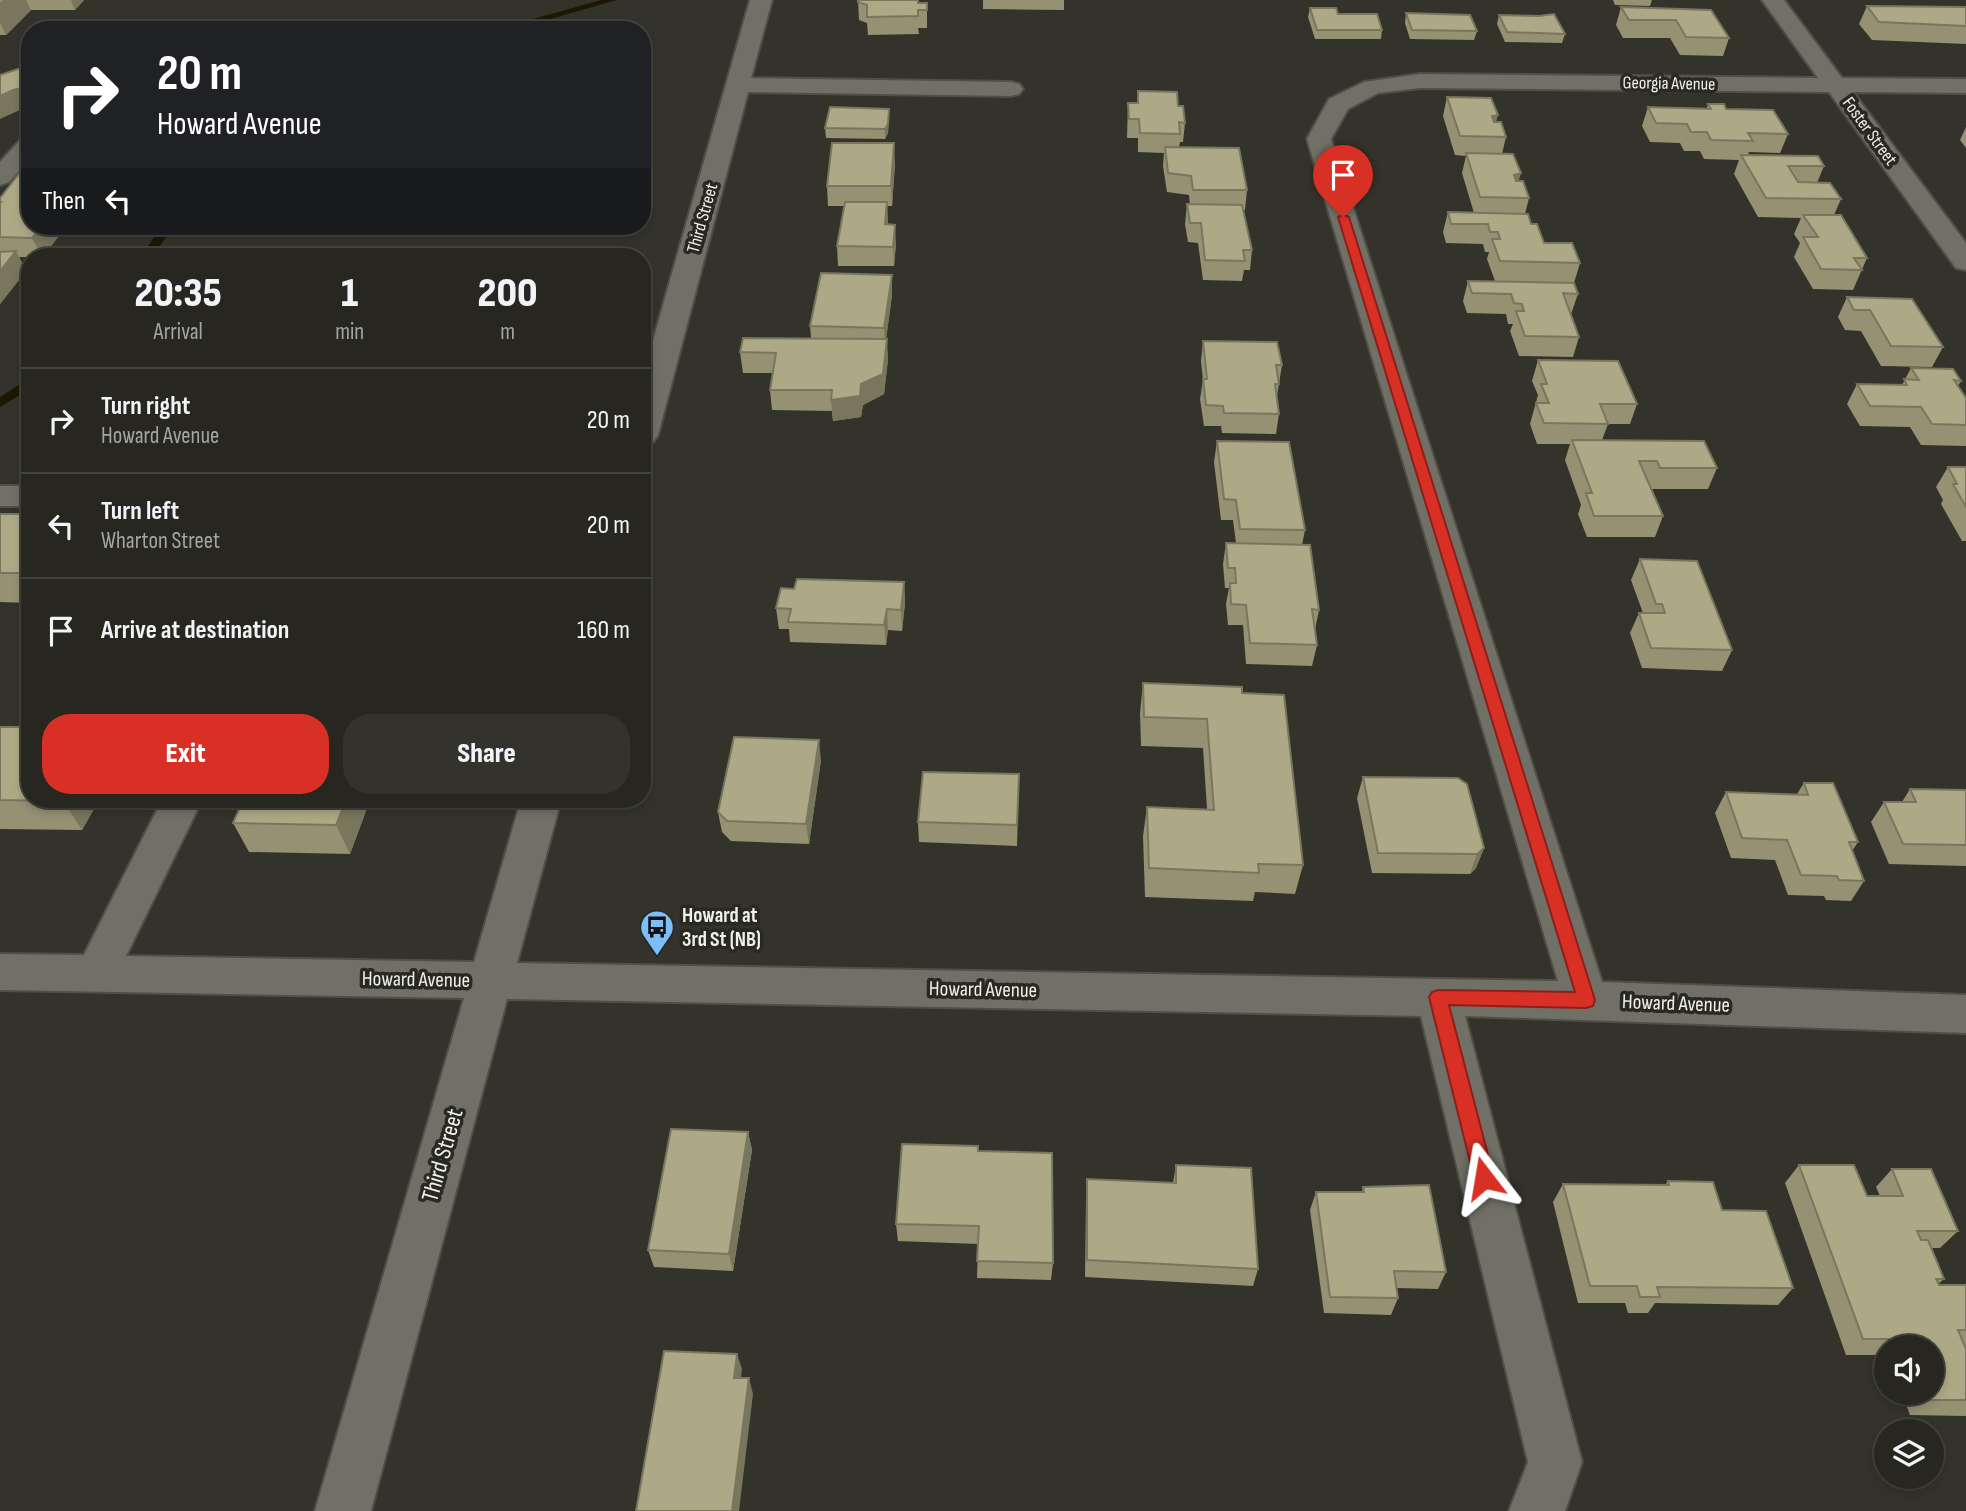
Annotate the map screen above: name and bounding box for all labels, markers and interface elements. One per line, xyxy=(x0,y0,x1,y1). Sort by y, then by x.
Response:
text: 20 m xyxy=(157,45,242,104)
icon: right xyxy=(42,49,133,140)
street label: Georgia Avenue xyxy=(1622,72,1716,95)
street label: Foster Street xyxy=(1838,93,1902,170)
text: Howard Avenue xyxy=(157,105,322,144)
pin xyxy=(1313,145,1373,217)
icon: arrive xyxy=(1324,156,1362,194)
street label: Third Street xyxy=(683,180,723,255)
icon: left xyxy=(99,182,137,220)
text: Then xyxy=(42,186,85,217)
text: 20:35 xyxy=(134,268,222,319)
text: 1 xyxy=(341,268,358,319)
text: 200 xyxy=(478,268,538,319)
text: Arrival xyxy=(153,318,203,346)
text: min xyxy=(335,318,364,346)
text: m xyxy=(500,318,515,346)
text: Turn right xyxy=(101,391,190,422)
icon: right xyxy=(42,402,80,440)
text: 20 m xyxy=(587,405,630,436)
text: Howard Avenue xyxy=(101,422,219,450)
text: Turn left xyxy=(101,496,179,527)
icon: left xyxy=(42,507,80,545)
text: 20 m xyxy=(587,510,630,541)
text: Wharton Street xyxy=(101,527,220,555)
icon: arrive xyxy=(42,612,80,650)
text: Arrive at destination xyxy=(101,615,289,646)
text: 160 m xyxy=(577,615,630,646)
button: Exit xyxy=(42,714,329,794)
button: Share xyxy=(343,714,630,794)
place label: Howard at 3rd St (NB) xyxy=(682,903,761,952)
bus stop icon: Howard at 3rd St (NB) xyxy=(638,908,676,957)
street label: Howard Avenue xyxy=(362,966,470,993)
street label: Howard Avenue xyxy=(929,976,1037,1003)
street label: Howard Avenue xyxy=(1622,989,1730,1018)
street label: Third Street xyxy=(415,1105,470,1205)
position arrow xyxy=(1447,1141,1521,1215)
map controls xyxy=(1874,1335,1944,1489)
button: sound xyxy=(1874,1335,1944,1405)
button: layers xyxy=(1874,1419,1944,1489)

